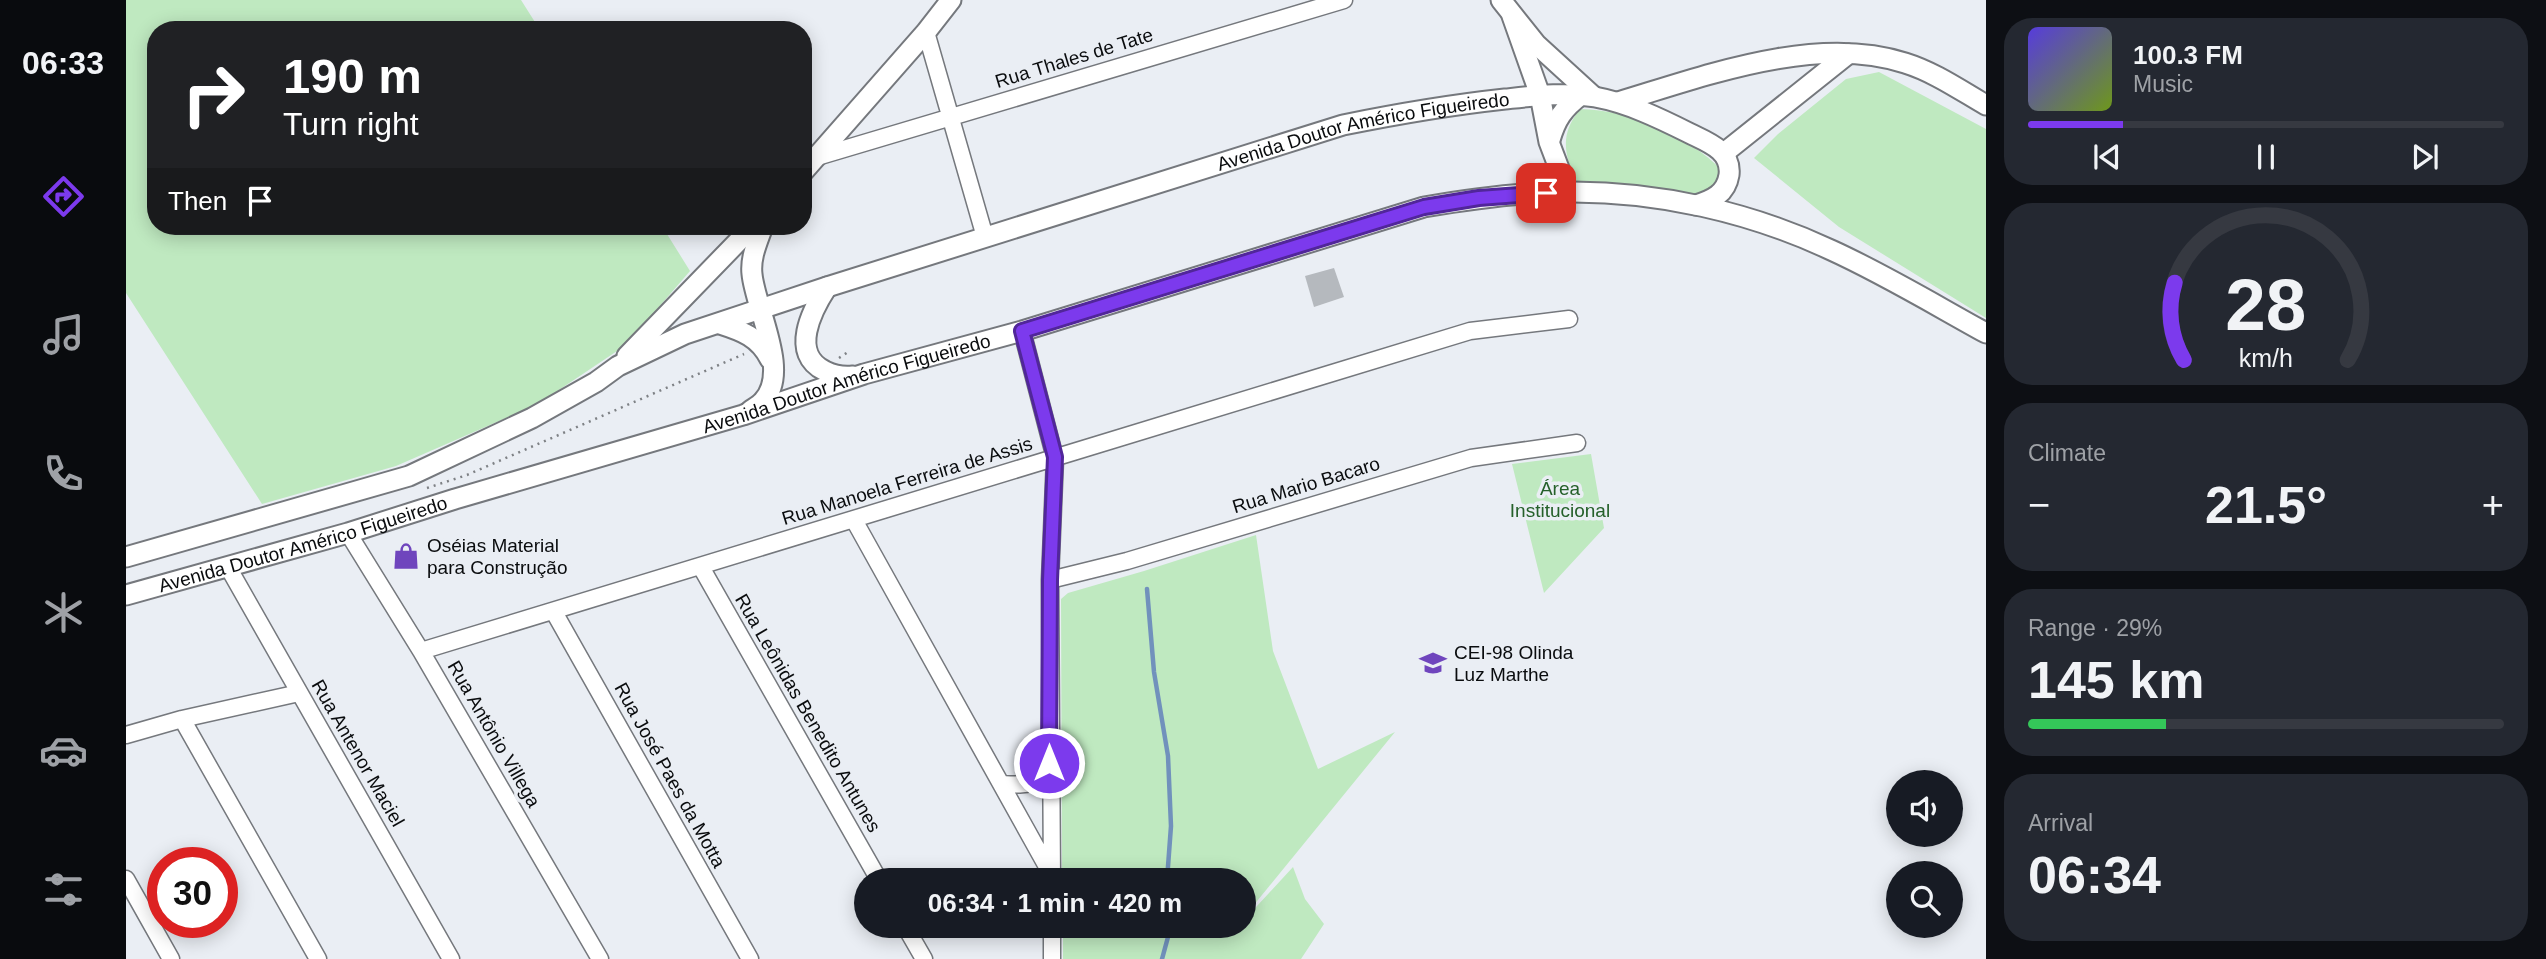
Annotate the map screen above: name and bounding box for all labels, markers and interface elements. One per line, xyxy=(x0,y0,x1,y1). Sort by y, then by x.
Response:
street label: Rua Thales de Tate xyxy=(992,24,1156,92)
text: 100.3 FM xyxy=(2133,40,2243,70)
text: 06:33 xyxy=(22,45,104,81)
icon: right xyxy=(168,49,259,140)
text: 190 m xyxy=(283,49,422,103)
text: Music xyxy=(2133,71,2193,97)
street label: Avenida Doutor Américo Figueiredo xyxy=(1214,88,1510,174)
text: Turn right xyxy=(283,106,419,142)
icon: previous xyxy=(2088,138,2126,176)
icon: pause xyxy=(2247,138,2285,176)
icon: next xyxy=(2406,138,2444,176)
pin xyxy=(1516,163,1576,223)
icon: directions xyxy=(39,172,88,221)
icon: arrive xyxy=(1527,174,1565,212)
icon: arrive xyxy=(241,182,279,220)
text: Then xyxy=(168,186,227,216)
text: 28 xyxy=(2226,265,2306,346)
icon: music xyxy=(39,310,88,359)
street label: Avenida Doutor Américo Figueiredo xyxy=(700,330,993,437)
text: km/h xyxy=(2239,344,2293,372)
street label: Rua Manoela Ferreira de Assis xyxy=(779,433,1035,529)
text: Climate xyxy=(2028,440,2106,466)
icon: phone xyxy=(39,449,88,498)
street label: Rua Mario Bacaro xyxy=(1230,453,1382,517)
text: 21.5° xyxy=(2205,476,2327,534)
park label: Área Institucional xyxy=(1510,478,1610,521)
text: − xyxy=(2028,484,2050,526)
text: + xyxy=(2482,484,2504,526)
street label: Avenida Doutor Américo Figueiredo xyxy=(156,492,450,596)
place label: Oséias Material para Construção xyxy=(427,535,567,578)
shop icon: Oséias Material para Construção xyxy=(391,541,421,571)
icon: climate xyxy=(39,588,88,637)
street label: Rua Leônidas Benedito Antunes xyxy=(731,590,885,836)
text: Range · 29% xyxy=(2028,615,2162,641)
place label: CEI-98 Olinda Luz Marthe xyxy=(1454,642,1574,685)
school or university icon: CEI-98 Olinda Luz Marthe xyxy=(1418,648,1448,678)
text: 145 km xyxy=(2028,651,2204,709)
street label: Rua Antônio Villega xyxy=(444,657,545,811)
street label: Rua Antenor Maciel xyxy=(307,676,409,830)
street label: Rua José Paes da Motta xyxy=(610,679,730,871)
icon: car xyxy=(39,726,88,775)
position arrow xyxy=(1012,726,1086,800)
map controls xyxy=(1886,770,1963,938)
button: sound xyxy=(1886,770,1963,847)
text: Arrival xyxy=(2028,810,2093,836)
text: 06:34 xyxy=(2028,846,2161,904)
speed limit sign: 30 xyxy=(147,847,238,938)
button: search xyxy=(1886,861,1963,938)
icon: filters xyxy=(39,865,88,914)
text: 06:34 · 1 min · 420 m xyxy=(928,888,1182,918)

